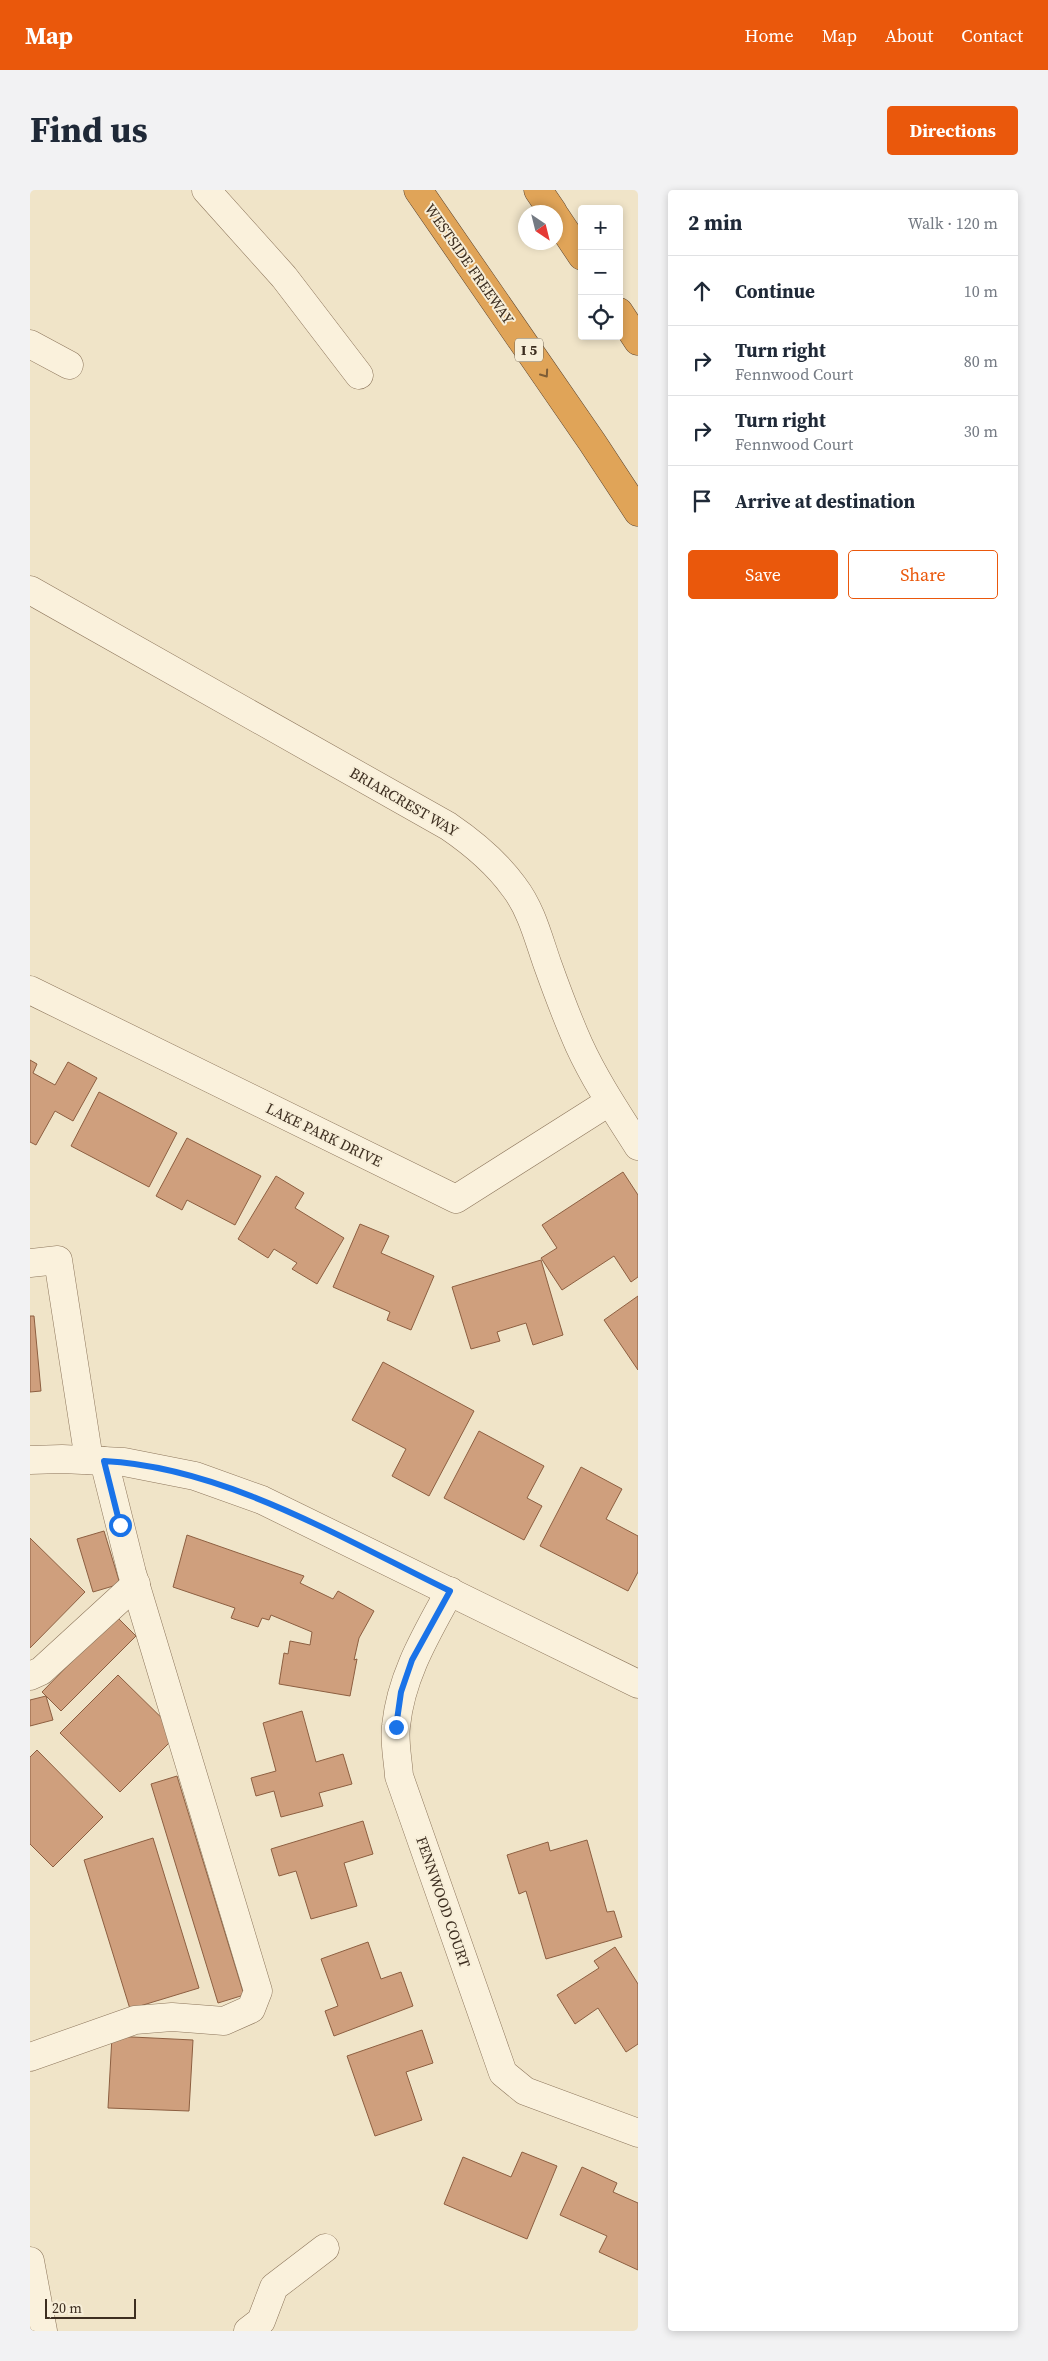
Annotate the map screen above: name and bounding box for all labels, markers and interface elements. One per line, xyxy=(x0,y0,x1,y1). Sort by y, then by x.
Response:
text: Map xyxy=(25,19,73,52)
text: Home xyxy=(745,23,794,48)
text: Map xyxy=(822,23,857,48)
text: About xyxy=(885,23,933,48)
text: Contact xyxy=(961,23,1023,48)
text: Find us xyxy=(30,106,148,154)
button: Directions xyxy=(887,106,1018,155)
street label: WESTSIDE FREEWAY xyxy=(420,199,519,329)
north arrow xyxy=(518,205,563,250)
map controls xyxy=(578,205,623,340)
button: + xyxy=(578,205,623,250)
text: 2 min xyxy=(688,208,743,237)
text: Walk · 120 m xyxy=(908,212,998,234)
button: − xyxy=(578,250,623,295)
icon: ahead xyxy=(688,277,716,305)
text: Continue xyxy=(735,278,815,304)
text: 10 m xyxy=(964,280,998,302)
button: locate xyxy=(578,295,623,340)
text: Turn right xyxy=(735,337,826,363)
road number: I 5 xyxy=(515,338,543,362)
icon: right xyxy=(688,347,716,375)
text: 80 m xyxy=(964,350,998,372)
text: Fennwood Court xyxy=(735,363,853,385)
one-way arrow xyxy=(539,368,548,378)
text: Turn right xyxy=(735,407,826,433)
icon: right xyxy=(688,417,716,445)
text: 30 m xyxy=(964,420,998,442)
text: Fennwood Court xyxy=(735,433,853,455)
icon: arrive xyxy=(688,487,716,515)
text: Arrive at destination xyxy=(735,488,915,514)
button: Save xyxy=(688,550,838,599)
button: Share xyxy=(848,550,998,599)
street label: BRIARCREST WAY xyxy=(346,762,463,841)
street label: LAKE PARK DRIVE xyxy=(263,1097,386,1172)
route start xyxy=(109,1514,132,1537)
route end xyxy=(385,1716,408,1739)
street label: FENNWOOD COURT xyxy=(411,1833,476,1970)
scale bar xyxy=(45,2296,136,2319)
text: 20 m xyxy=(52,2298,82,2318)

